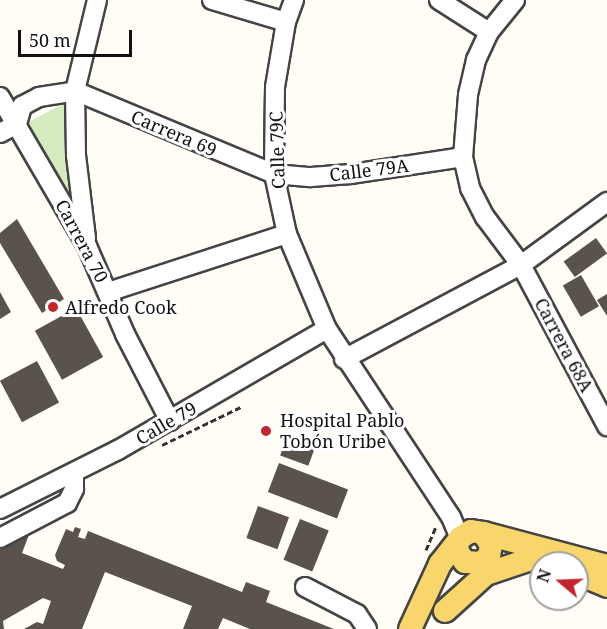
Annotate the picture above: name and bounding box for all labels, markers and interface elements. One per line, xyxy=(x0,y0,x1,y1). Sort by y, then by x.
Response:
scale bar xyxy=(21,18,135,56)
text: 50 m xyxy=(29,28,71,52)
street label: Carrera 69 xyxy=(128,105,220,161)
street label: Calle 79C xyxy=(265,111,289,189)
street label: Calle 79A xyxy=(328,154,410,186)
street label: Carrera 70 xyxy=(51,196,113,286)
street label: Carrera 68A xyxy=(530,294,598,396)
place label: Alfredo Cook xyxy=(65,296,176,318)
marker: Alfredo Cook xyxy=(46,300,60,314)
street label: Calle 79 xyxy=(132,397,200,449)
place label: Hospital Pablo Tobón Uribe xyxy=(280,410,404,452)
marker: Hospital Pablo Tobón Uribe xyxy=(257,422,275,440)
north arrow xyxy=(529,551,589,611)
text: N xyxy=(531,566,556,585)

